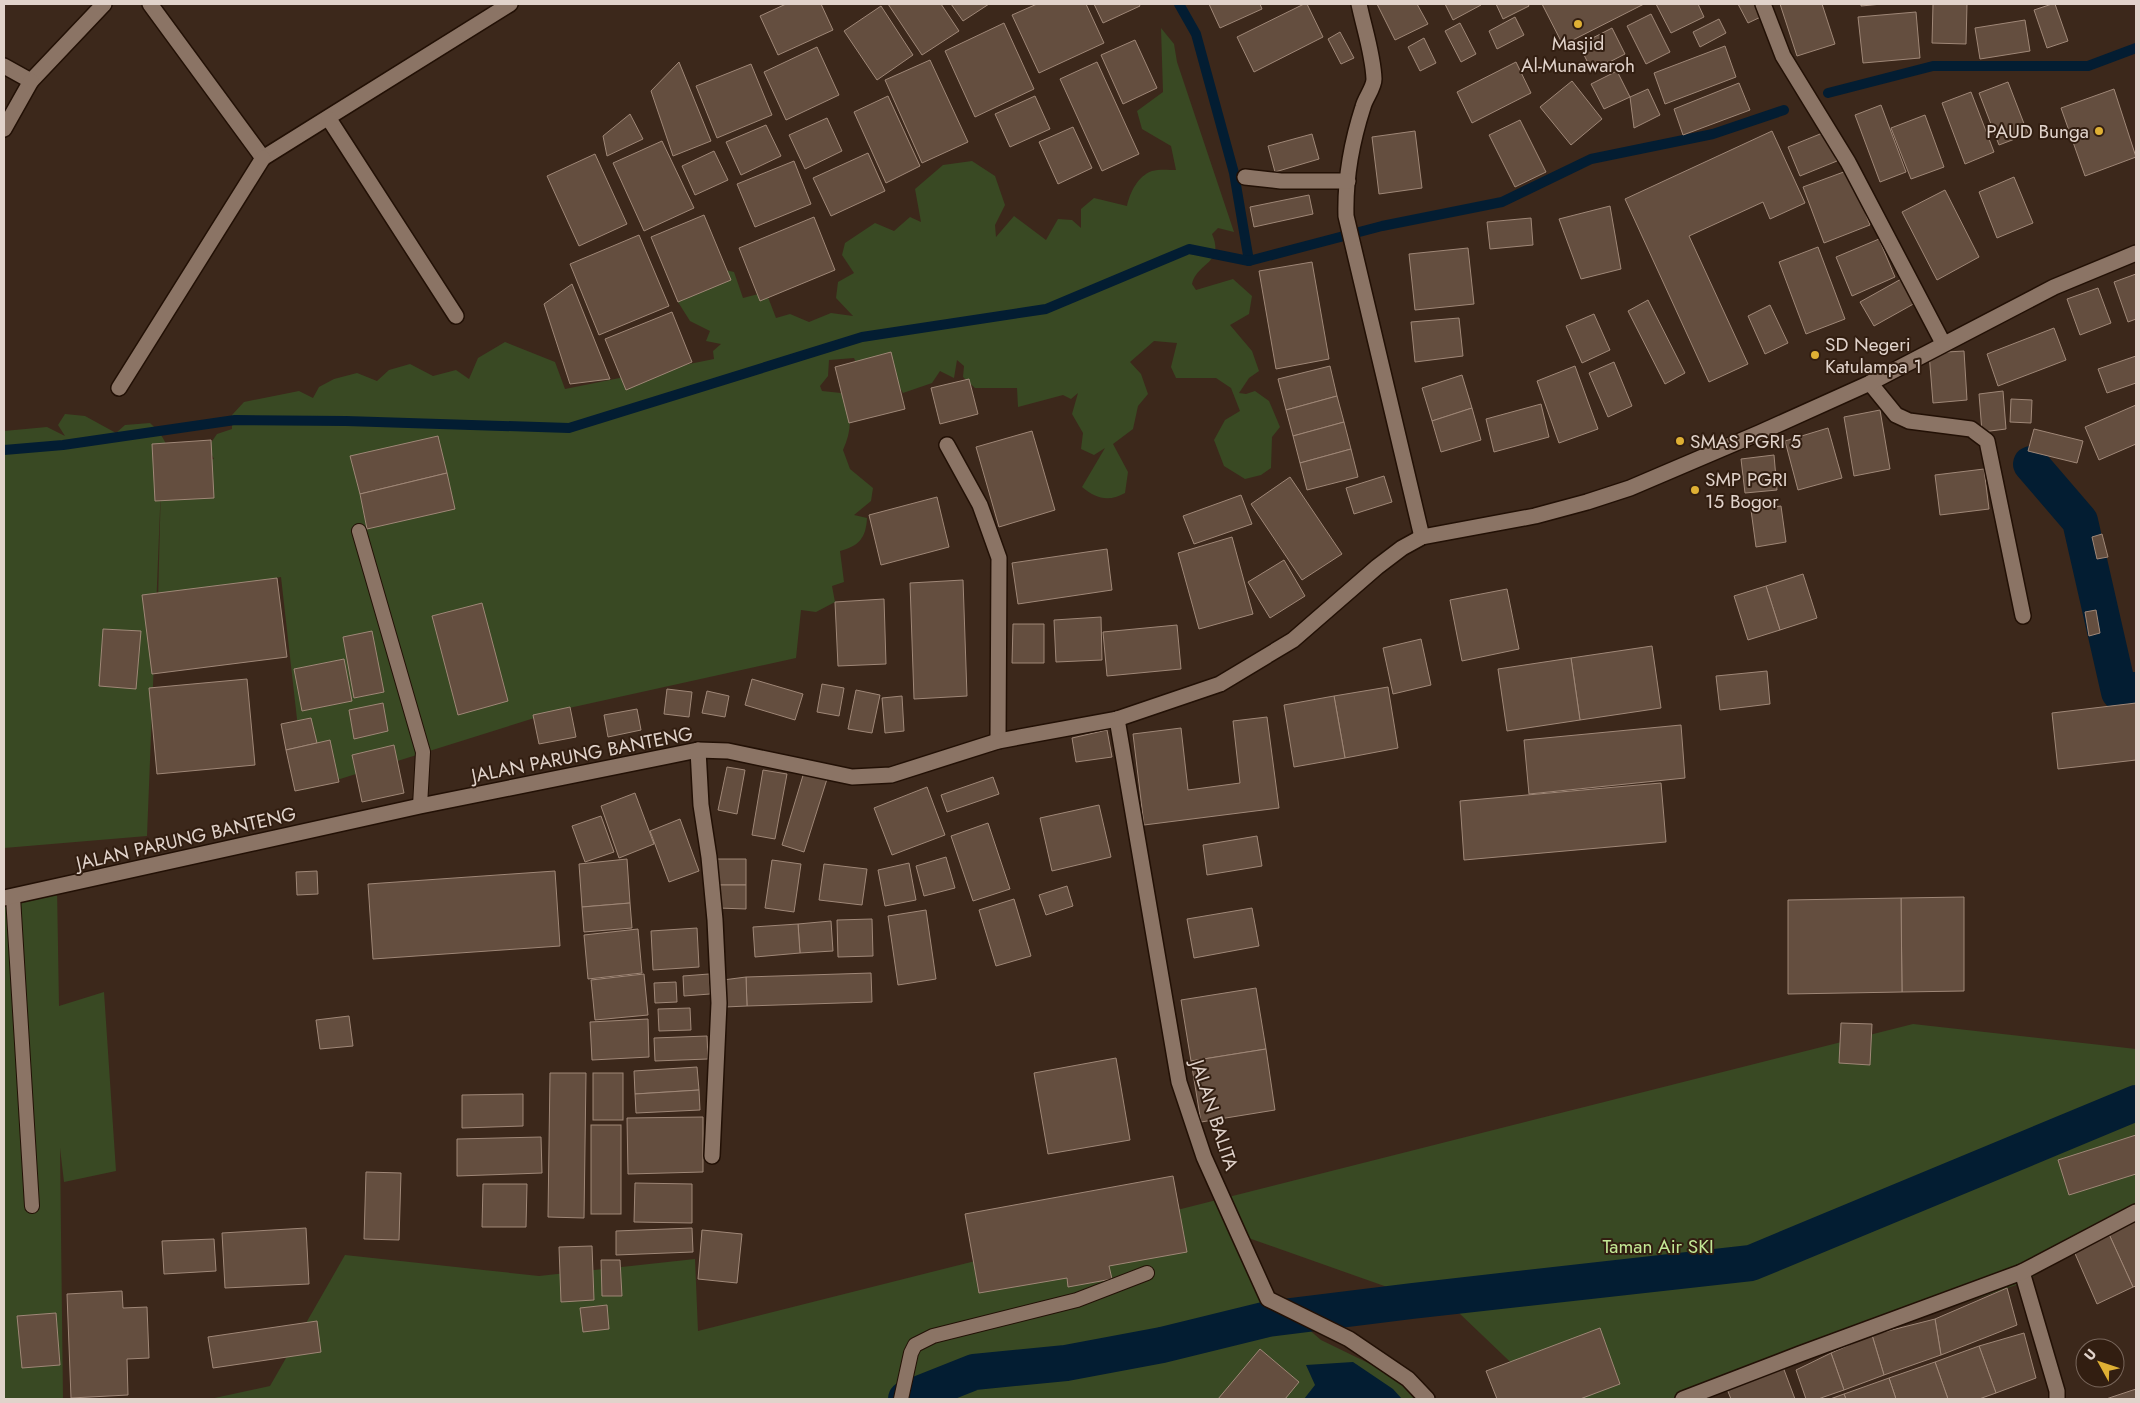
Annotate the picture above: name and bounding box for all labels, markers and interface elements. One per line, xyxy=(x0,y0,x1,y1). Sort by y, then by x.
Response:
marker: Masjid Al-Munawaroh xyxy=(1572,18,1584,30)
place label: Masjid Al-Munawaroh xyxy=(1521,30,1635,79)
place label: PAUD Bunga xyxy=(1986,118,2089,145)
marker: PAUD Bunga xyxy=(2093,125,2105,137)
place label: SD Negeri Katulampa 1 xyxy=(1825,331,1922,380)
marker: SD Negeri Katulampa 1 xyxy=(1809,349,1821,361)
place label: SMAS PGRI 5 xyxy=(1690,428,1801,455)
marker: SMAS PGRI 5 xyxy=(1674,435,1686,447)
place label: SMP PGRI 15 Bogor xyxy=(1705,466,1787,515)
marker: SMP PGRI 15 Bogor xyxy=(1689,484,1701,496)
street label: JALAN PARUNG BANTENG xyxy=(466,720,695,790)
street label: JALAN PARUNG BANTENG xyxy=(71,800,299,878)
street label: JALAN BALITA xyxy=(1183,1054,1245,1174)
park label: Taman Air SKI xyxy=(1602,1233,1714,1260)
north arrow xyxy=(2075,1338,2125,1388)
text: U xyxy=(2079,1344,2101,1365)

